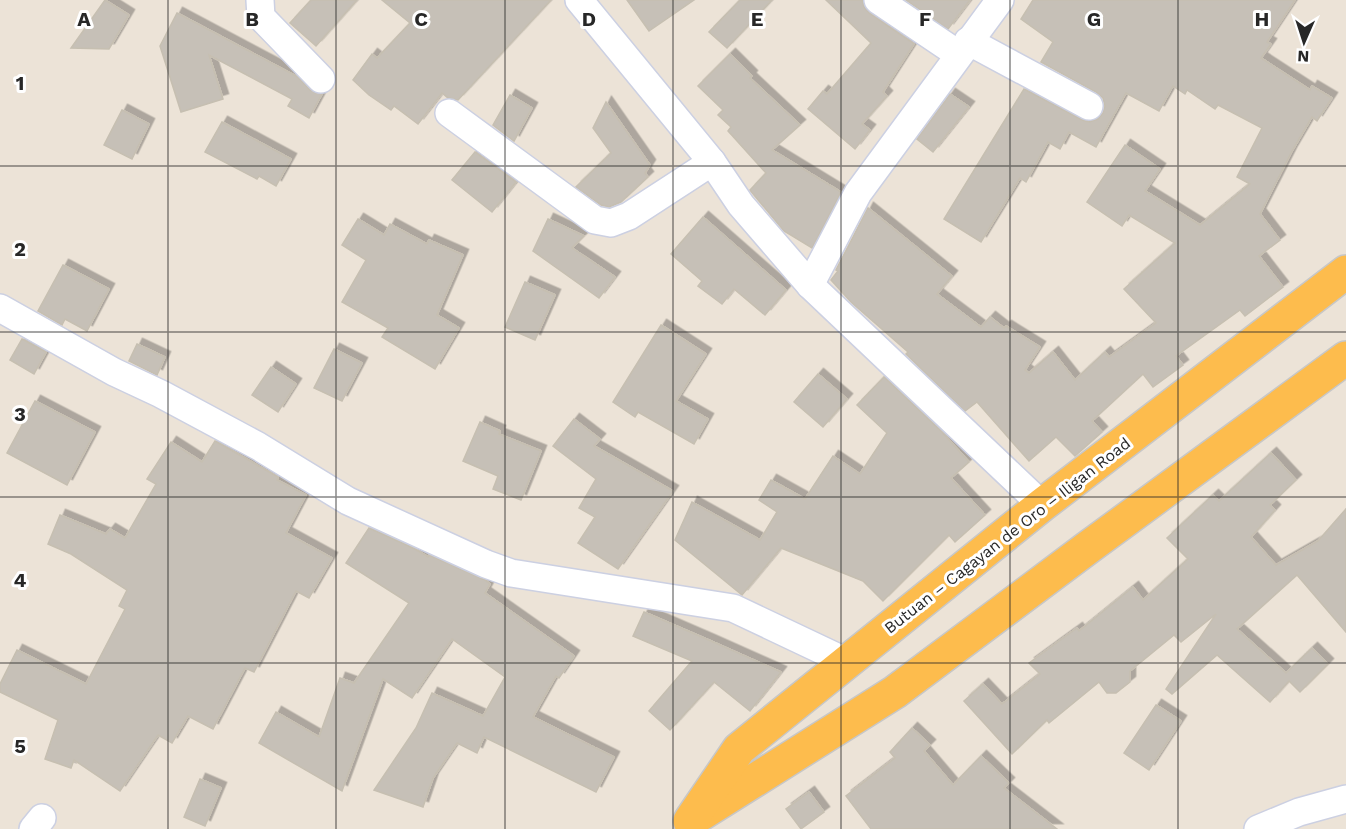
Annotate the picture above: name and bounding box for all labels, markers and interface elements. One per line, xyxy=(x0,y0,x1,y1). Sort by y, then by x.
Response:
text: A xyxy=(77,7,91,31)
text: B xyxy=(245,7,259,31)
text: C xyxy=(414,7,428,31)
text: D xyxy=(582,7,596,31)
text: E xyxy=(751,7,763,31)
text: F xyxy=(919,7,931,31)
text: G xyxy=(1087,7,1101,31)
text: H xyxy=(1255,7,1269,31)
north arrow xyxy=(1274,12,1334,72)
text: N xyxy=(1297,47,1310,66)
text: 1 xyxy=(16,71,24,95)
text: 2 xyxy=(14,237,26,261)
text: 3 xyxy=(14,402,26,426)
street label: Butuan – Cagayan de Oro – Iligan Road xyxy=(881,433,1134,637)
text: 4 xyxy=(14,568,27,592)
text: 5 xyxy=(14,734,26,758)

